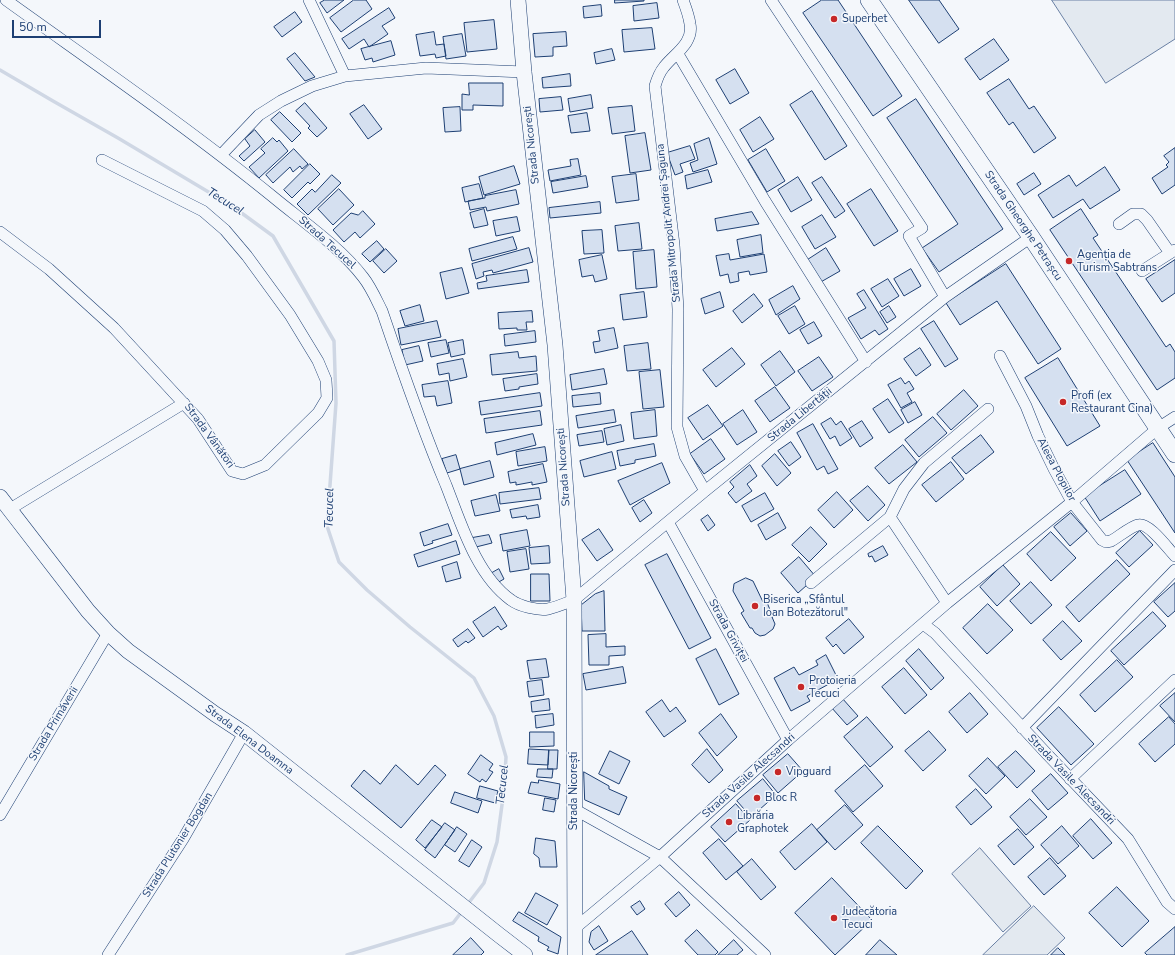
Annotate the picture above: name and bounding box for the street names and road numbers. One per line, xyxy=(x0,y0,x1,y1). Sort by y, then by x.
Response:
street label: Strada Nicorești xyxy=(521,105,543,185)
street label: Strada Mitropolit Andrei Șaguna xyxy=(654,143,684,303)
street label: Strada Gheorghe Petrașcu xyxy=(981,169,1065,283)
street label: Strada Tecucel xyxy=(296,214,358,272)
street label: Strada Libertății xyxy=(765,385,835,445)
street label: Strada Vânători xyxy=(181,401,237,471)
street label: Strada Nicorești xyxy=(555,427,573,507)
street label: Aleea Plopilor xyxy=(1034,436,1078,504)
street label: Strada Griviței xyxy=(705,597,751,665)
street label: Strada Primăverii xyxy=(27,684,81,764)
street label: Strada Elena Doamna xyxy=(202,702,296,778)
street label: Strada Vasile Alecsandri xyxy=(700,731,798,821)
street label: Strada Vasile Alecsandri xyxy=(1024,732,1118,828)
street label: Strada Nicorești xyxy=(567,752,581,830)
street label: Strada Plutonier Bogdan xyxy=(140,790,216,900)

